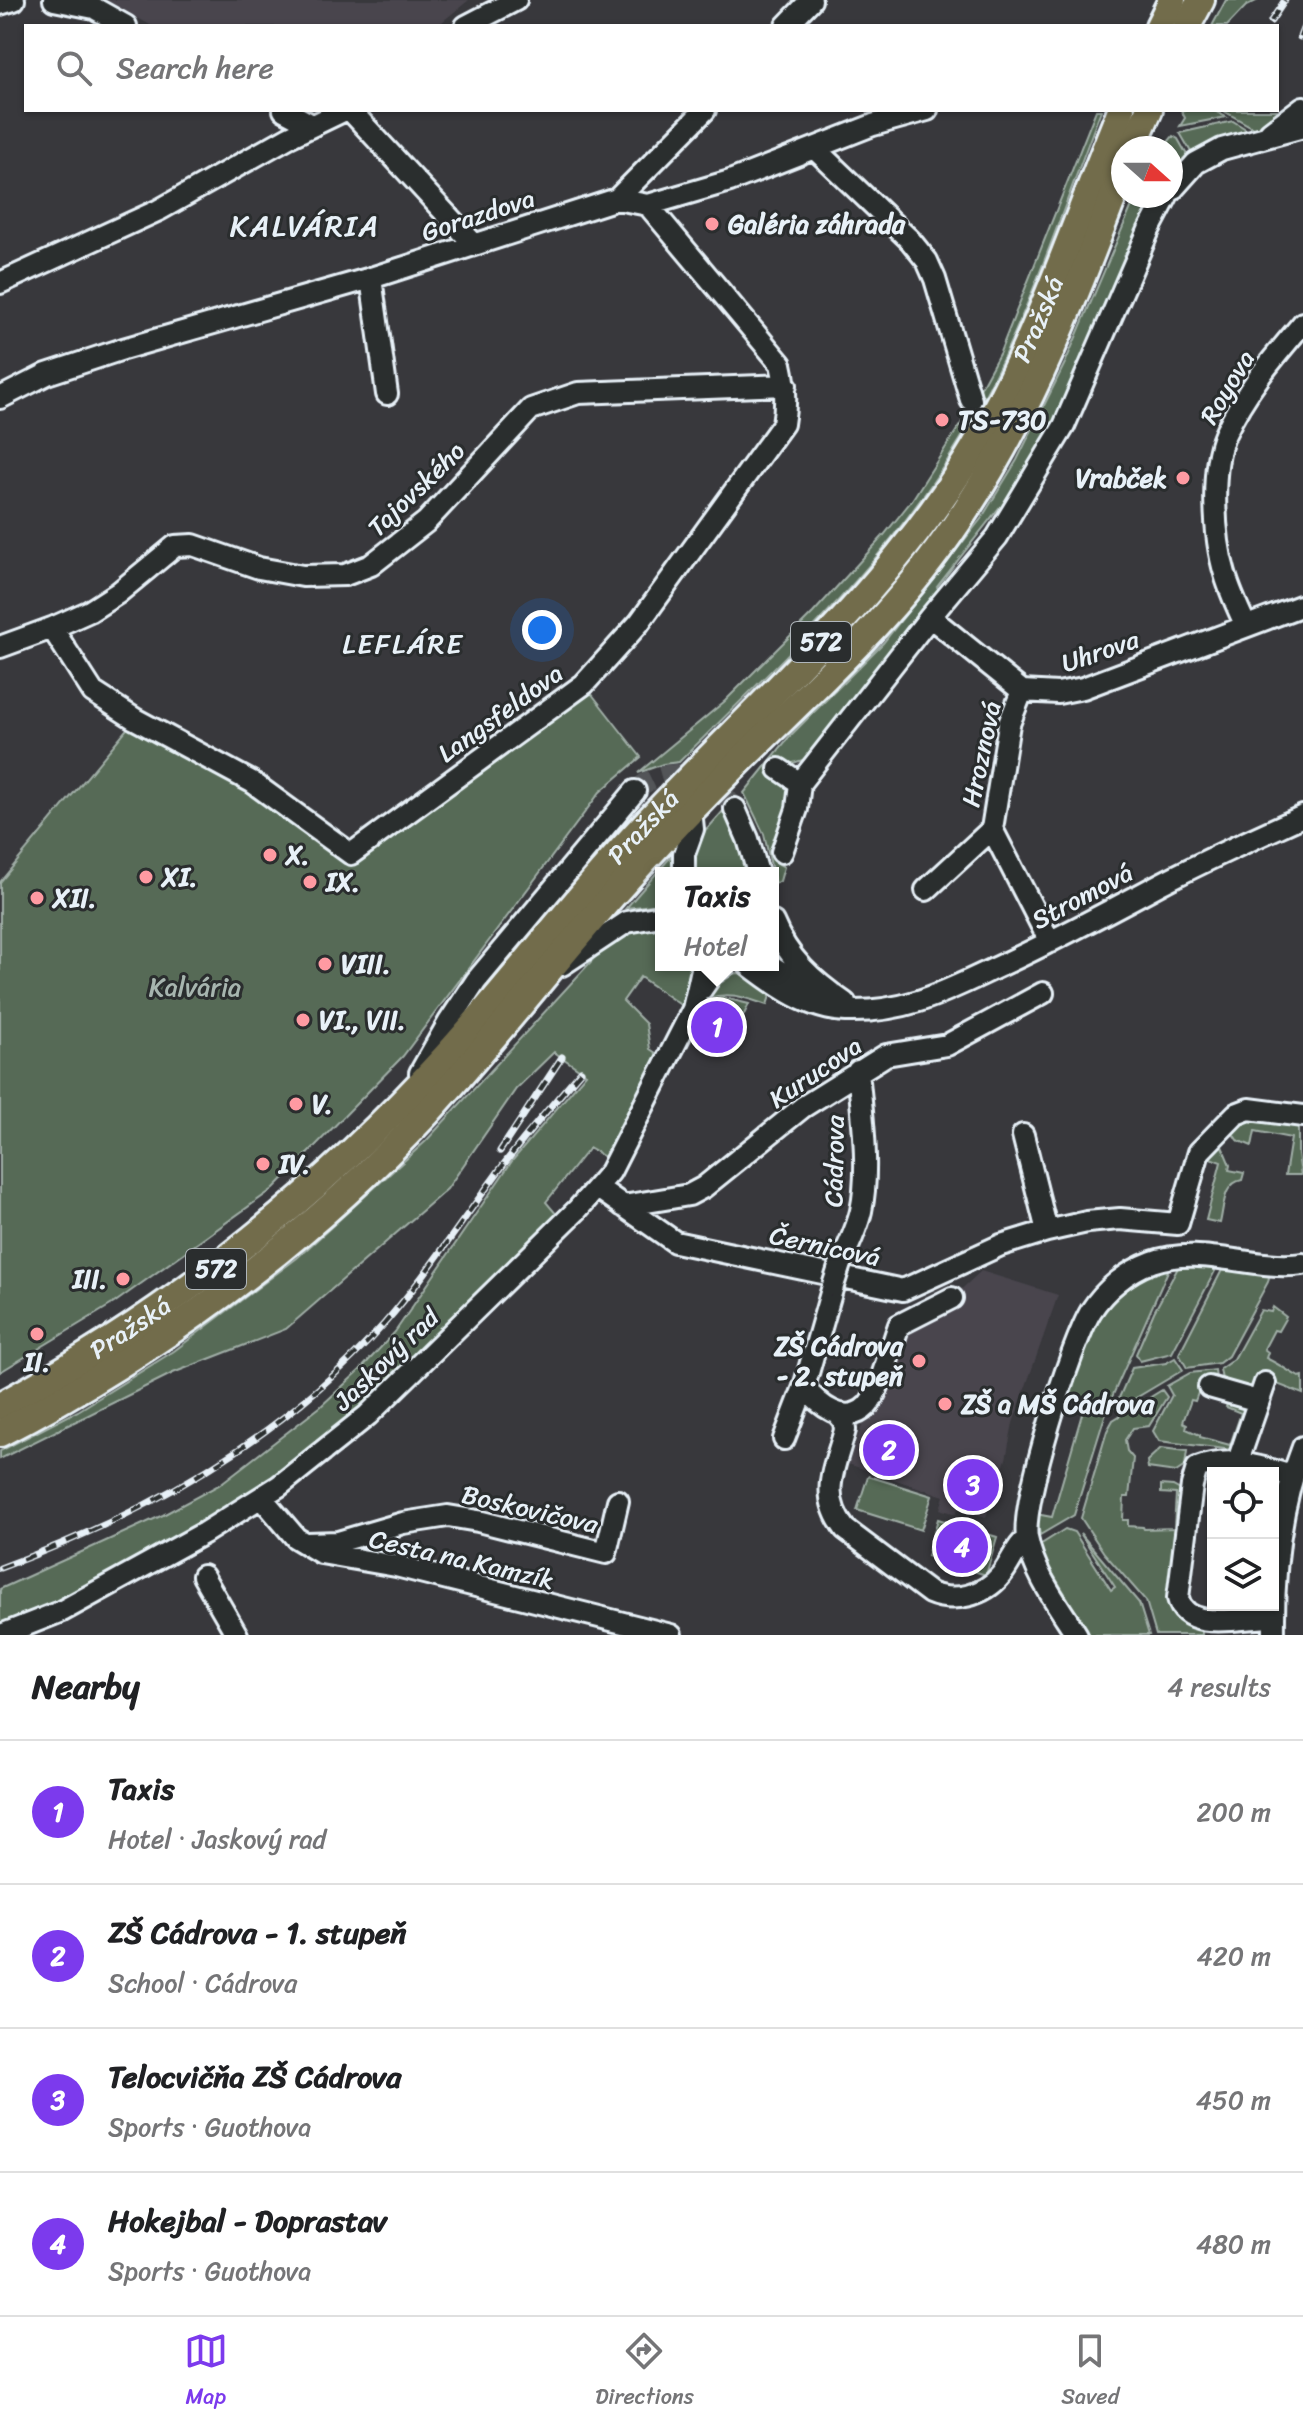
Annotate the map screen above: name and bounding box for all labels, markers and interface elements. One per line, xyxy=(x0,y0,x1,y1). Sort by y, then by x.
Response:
search box xyxy=(24,24,1279,112)
text: Search here xyxy=(116,41,274,95)
icon: search xyxy=(52,46,96,90)
north arrow xyxy=(1111,136,1183,208)
street label: Gorazdova xyxy=(415,175,541,255)
district label: KALVÁRIA xyxy=(230,199,380,253)
place label: Galéria záhrada xyxy=(728,201,906,247)
marker: Galéria záhrada xyxy=(703,215,721,233)
street label: Pražská xyxy=(999,269,1077,370)
street label: Royova xyxy=(1186,341,1268,433)
place label: TS-730 xyxy=(958,397,1046,443)
marker: TS-730 xyxy=(933,411,951,429)
street label: Tajovského xyxy=(356,430,476,548)
place label: Vrabček xyxy=(1075,455,1167,501)
marker: Vrabček xyxy=(1174,469,1192,487)
your location xyxy=(522,610,562,650)
street label: Uhrova xyxy=(1055,616,1146,686)
district label: LEFLÁRE xyxy=(342,619,464,668)
road number: 572 xyxy=(791,622,851,662)
street label: Langsfeldova xyxy=(427,651,573,775)
street label: Hroznová xyxy=(947,697,1015,811)
street label: Pražská xyxy=(595,778,691,875)
place label: X. xyxy=(284,832,309,878)
marker: X. xyxy=(261,846,279,864)
street label: Stromová xyxy=(1023,850,1141,942)
place label: XI. xyxy=(160,854,197,900)
place label: IX. xyxy=(324,859,360,905)
popup xyxy=(655,867,779,971)
marker: XI. xyxy=(137,868,155,886)
text: Taxis xyxy=(684,869,750,923)
marker: IX. xyxy=(301,873,319,891)
place label: XII. xyxy=(51,875,96,921)
marker: XII. xyxy=(28,889,46,907)
text: Hotel xyxy=(684,923,748,969)
place label: VIII. xyxy=(341,941,391,987)
marker: VIII. xyxy=(316,955,334,973)
park label: Kalvária xyxy=(149,964,241,1010)
place label: VI., VII. xyxy=(319,997,406,1043)
pin: 1 xyxy=(691,997,743,1057)
marker: VI., VII. xyxy=(294,1011,312,1029)
street label: Kurucova xyxy=(758,1023,872,1121)
place label: V. xyxy=(312,1081,333,1127)
marker: V. xyxy=(287,1095,305,1113)
street label: Cádrova xyxy=(810,1114,858,1207)
place label: IV. xyxy=(277,1141,310,1187)
marker: IV. xyxy=(254,1155,272,1173)
street label: Černicová xyxy=(765,1212,885,1280)
road number: 572 xyxy=(186,1249,246,1289)
place label: III. xyxy=(71,1256,107,1302)
marker: III. xyxy=(114,1270,132,1288)
street label: Pražská xyxy=(80,1283,181,1372)
street label: Jaskový rad xyxy=(321,1294,452,1423)
place label: ZŠ Cádrova - 2. stupeň xyxy=(773,1323,904,1399)
marker: II. xyxy=(28,1325,46,1343)
place label: II. xyxy=(22,1339,50,1385)
marker: ZŠ Cádrova - 2. stupeň xyxy=(910,1352,928,1370)
place label: ZŠ a MŠ Cádrova xyxy=(960,1381,1155,1427)
marker: ZŠ a MŠ Cádrova xyxy=(936,1395,954,1413)
pin: 2 xyxy=(863,1420,915,1480)
pin: 3 xyxy=(947,1455,999,1515)
map controls xyxy=(1207,1467,1279,1611)
button: locate xyxy=(1207,1467,1279,1539)
street label: Boskovičova xyxy=(457,1471,604,1547)
street label: Cesta na Kamzík xyxy=(365,1515,559,1603)
pin: 4 xyxy=(936,1517,988,1577)
button: layers xyxy=(1207,1539,1279,1611)
text: Nearby xyxy=(32,1657,140,1717)
text: 4 results xyxy=(1167,1664,1271,1710)
text: Taxis xyxy=(108,1762,174,1816)
text: 1 xyxy=(52,1789,64,1835)
text: 200 m xyxy=(1196,1789,1271,1835)
text: Hotel · Jaskový rad xyxy=(108,1816,326,1862)
text: ZŠ Cádrova - 1. stupeň xyxy=(108,1906,406,1960)
text: 2 xyxy=(50,1933,66,1979)
text: 420 m xyxy=(1197,1933,1271,1979)
text: School · Cádrova xyxy=(108,1960,297,2006)
text: Telocvičňa ZŠ Cádrova xyxy=(108,2050,401,2104)
text: 3 xyxy=(51,2077,65,2123)
text: 450 m xyxy=(1196,2077,1271,2123)
text: Sports · Guothova xyxy=(108,2104,311,2150)
text: Hokejbal - Doprastav xyxy=(108,2194,387,2248)
text: 4 xyxy=(50,2221,66,2267)
text: 480 m xyxy=(1196,2221,1271,2267)
text: Sports · Guothova xyxy=(108,2248,311,2294)
tab: Map xyxy=(184,2329,228,2416)
tab: Directions xyxy=(595,2329,694,2416)
tab: Saved xyxy=(1061,2329,1119,2416)

